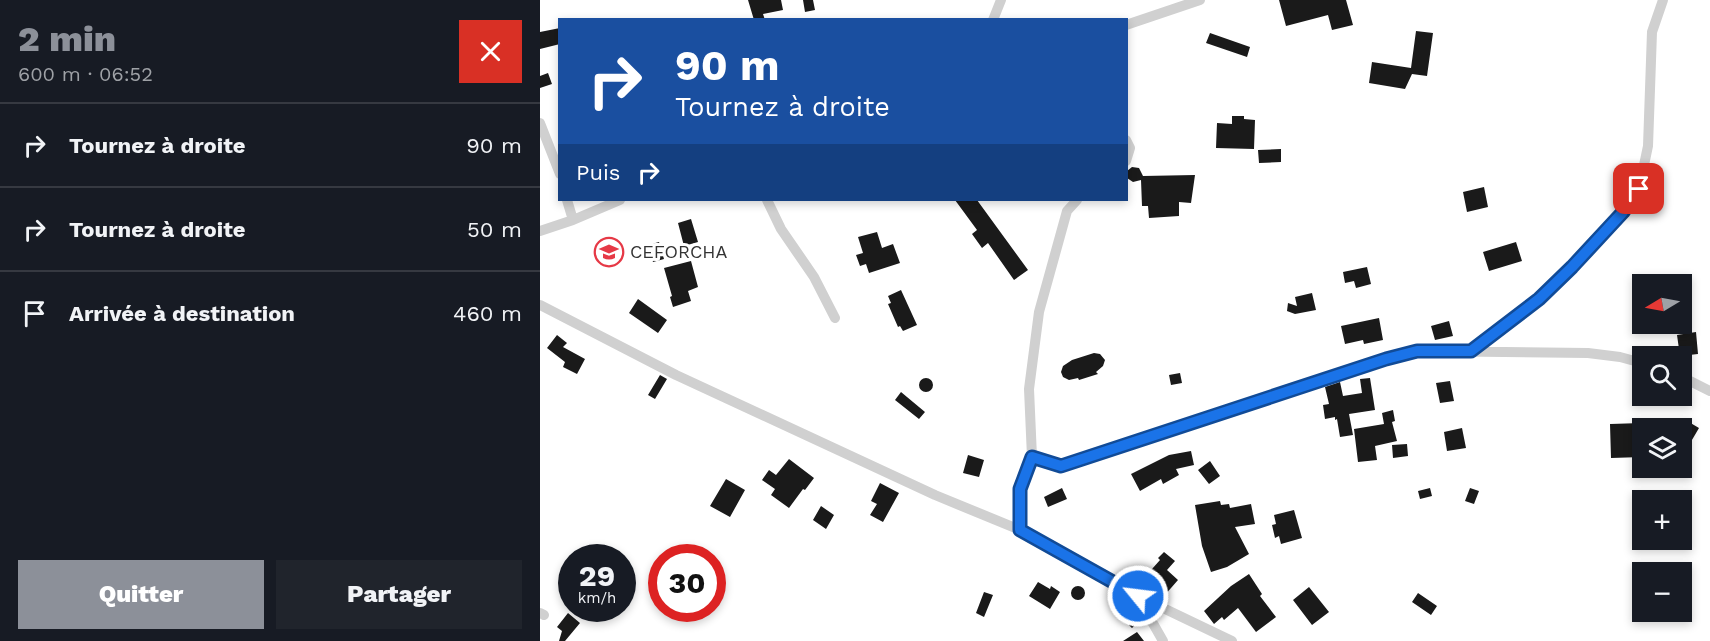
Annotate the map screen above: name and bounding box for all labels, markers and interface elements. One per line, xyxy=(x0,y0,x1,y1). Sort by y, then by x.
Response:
text: 2 min xyxy=(18,18,116,60)
button: close xyxy=(459,20,522,83)
text: 90 m xyxy=(675,41,779,90)
icon: right xyxy=(576,42,654,120)
text: 600 m · 06:52 xyxy=(18,62,153,86)
text: Tournez à droite xyxy=(675,91,890,123)
icon: right xyxy=(18,129,51,162)
text: Tournez à droite xyxy=(69,133,246,158)
text: 90 m xyxy=(466,133,522,158)
icon: right xyxy=(632,156,665,189)
text: Puis xyxy=(576,160,620,185)
pin xyxy=(1613,163,1664,214)
icon: arrive xyxy=(1622,172,1655,205)
icon: right xyxy=(18,213,51,246)
text: Tournez à droite xyxy=(69,217,246,242)
text: 50 m xyxy=(467,217,522,242)
school or university icon: CEFORCHA xyxy=(593,236,625,268)
place label: CEFORCHA xyxy=(630,241,727,262)
north arrow xyxy=(1632,274,1692,334)
map controls xyxy=(1632,274,1692,622)
icon: arrive xyxy=(18,297,51,330)
text: Arrivée à destination xyxy=(69,301,295,326)
text: 460 m xyxy=(453,301,522,326)
button: search xyxy=(1632,346,1692,406)
button: layers xyxy=(1632,418,1692,478)
button: + xyxy=(1632,490,1692,550)
speed limit sign: 30 xyxy=(648,544,726,622)
text: 29 xyxy=(579,558,615,593)
button: Quitter xyxy=(18,560,264,629)
button: Partager xyxy=(276,560,522,629)
button: − xyxy=(1632,562,1692,622)
position arrow xyxy=(1106,564,1170,628)
text: km/h xyxy=(578,589,616,607)

